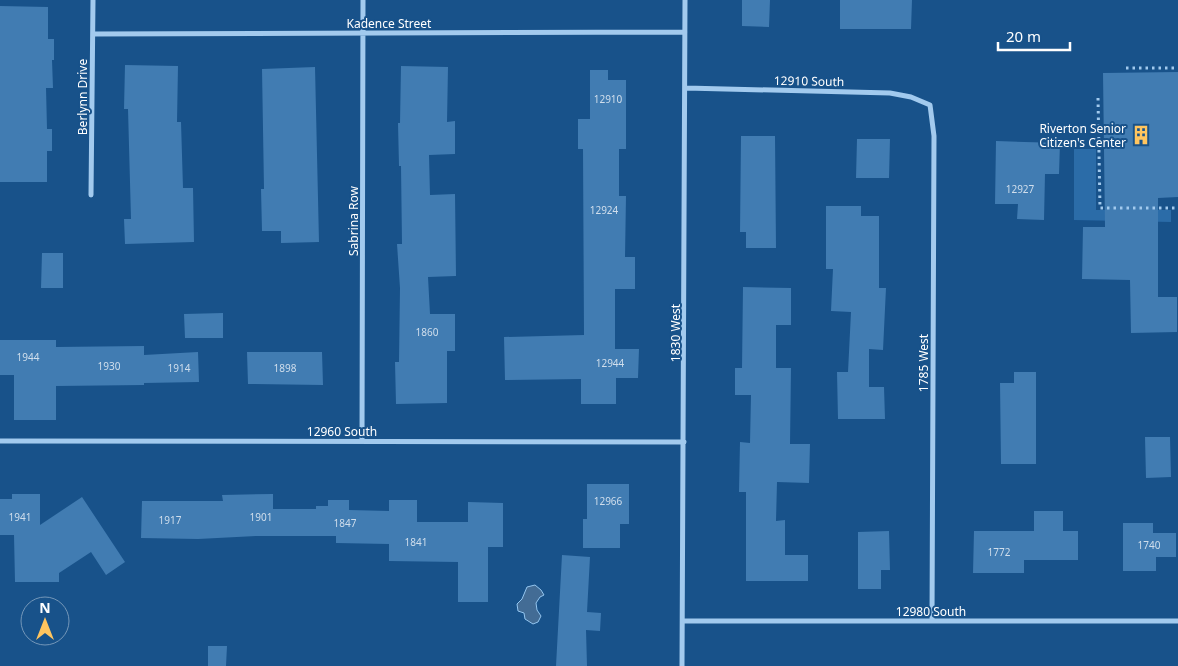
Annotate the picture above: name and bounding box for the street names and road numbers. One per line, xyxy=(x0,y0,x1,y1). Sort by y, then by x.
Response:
street label: Kadence Street xyxy=(347,15,432,32)
street label: Berlynn Drive xyxy=(74,59,91,135)
street label: 12910 South xyxy=(774,72,844,90)
street label: Sabrina Row xyxy=(345,185,362,256)
street label: 1830 West xyxy=(667,303,684,362)
street label: 1785 West xyxy=(915,333,932,392)
street label: 12960 South xyxy=(307,423,377,440)
street label: 12980 South xyxy=(896,603,966,620)

